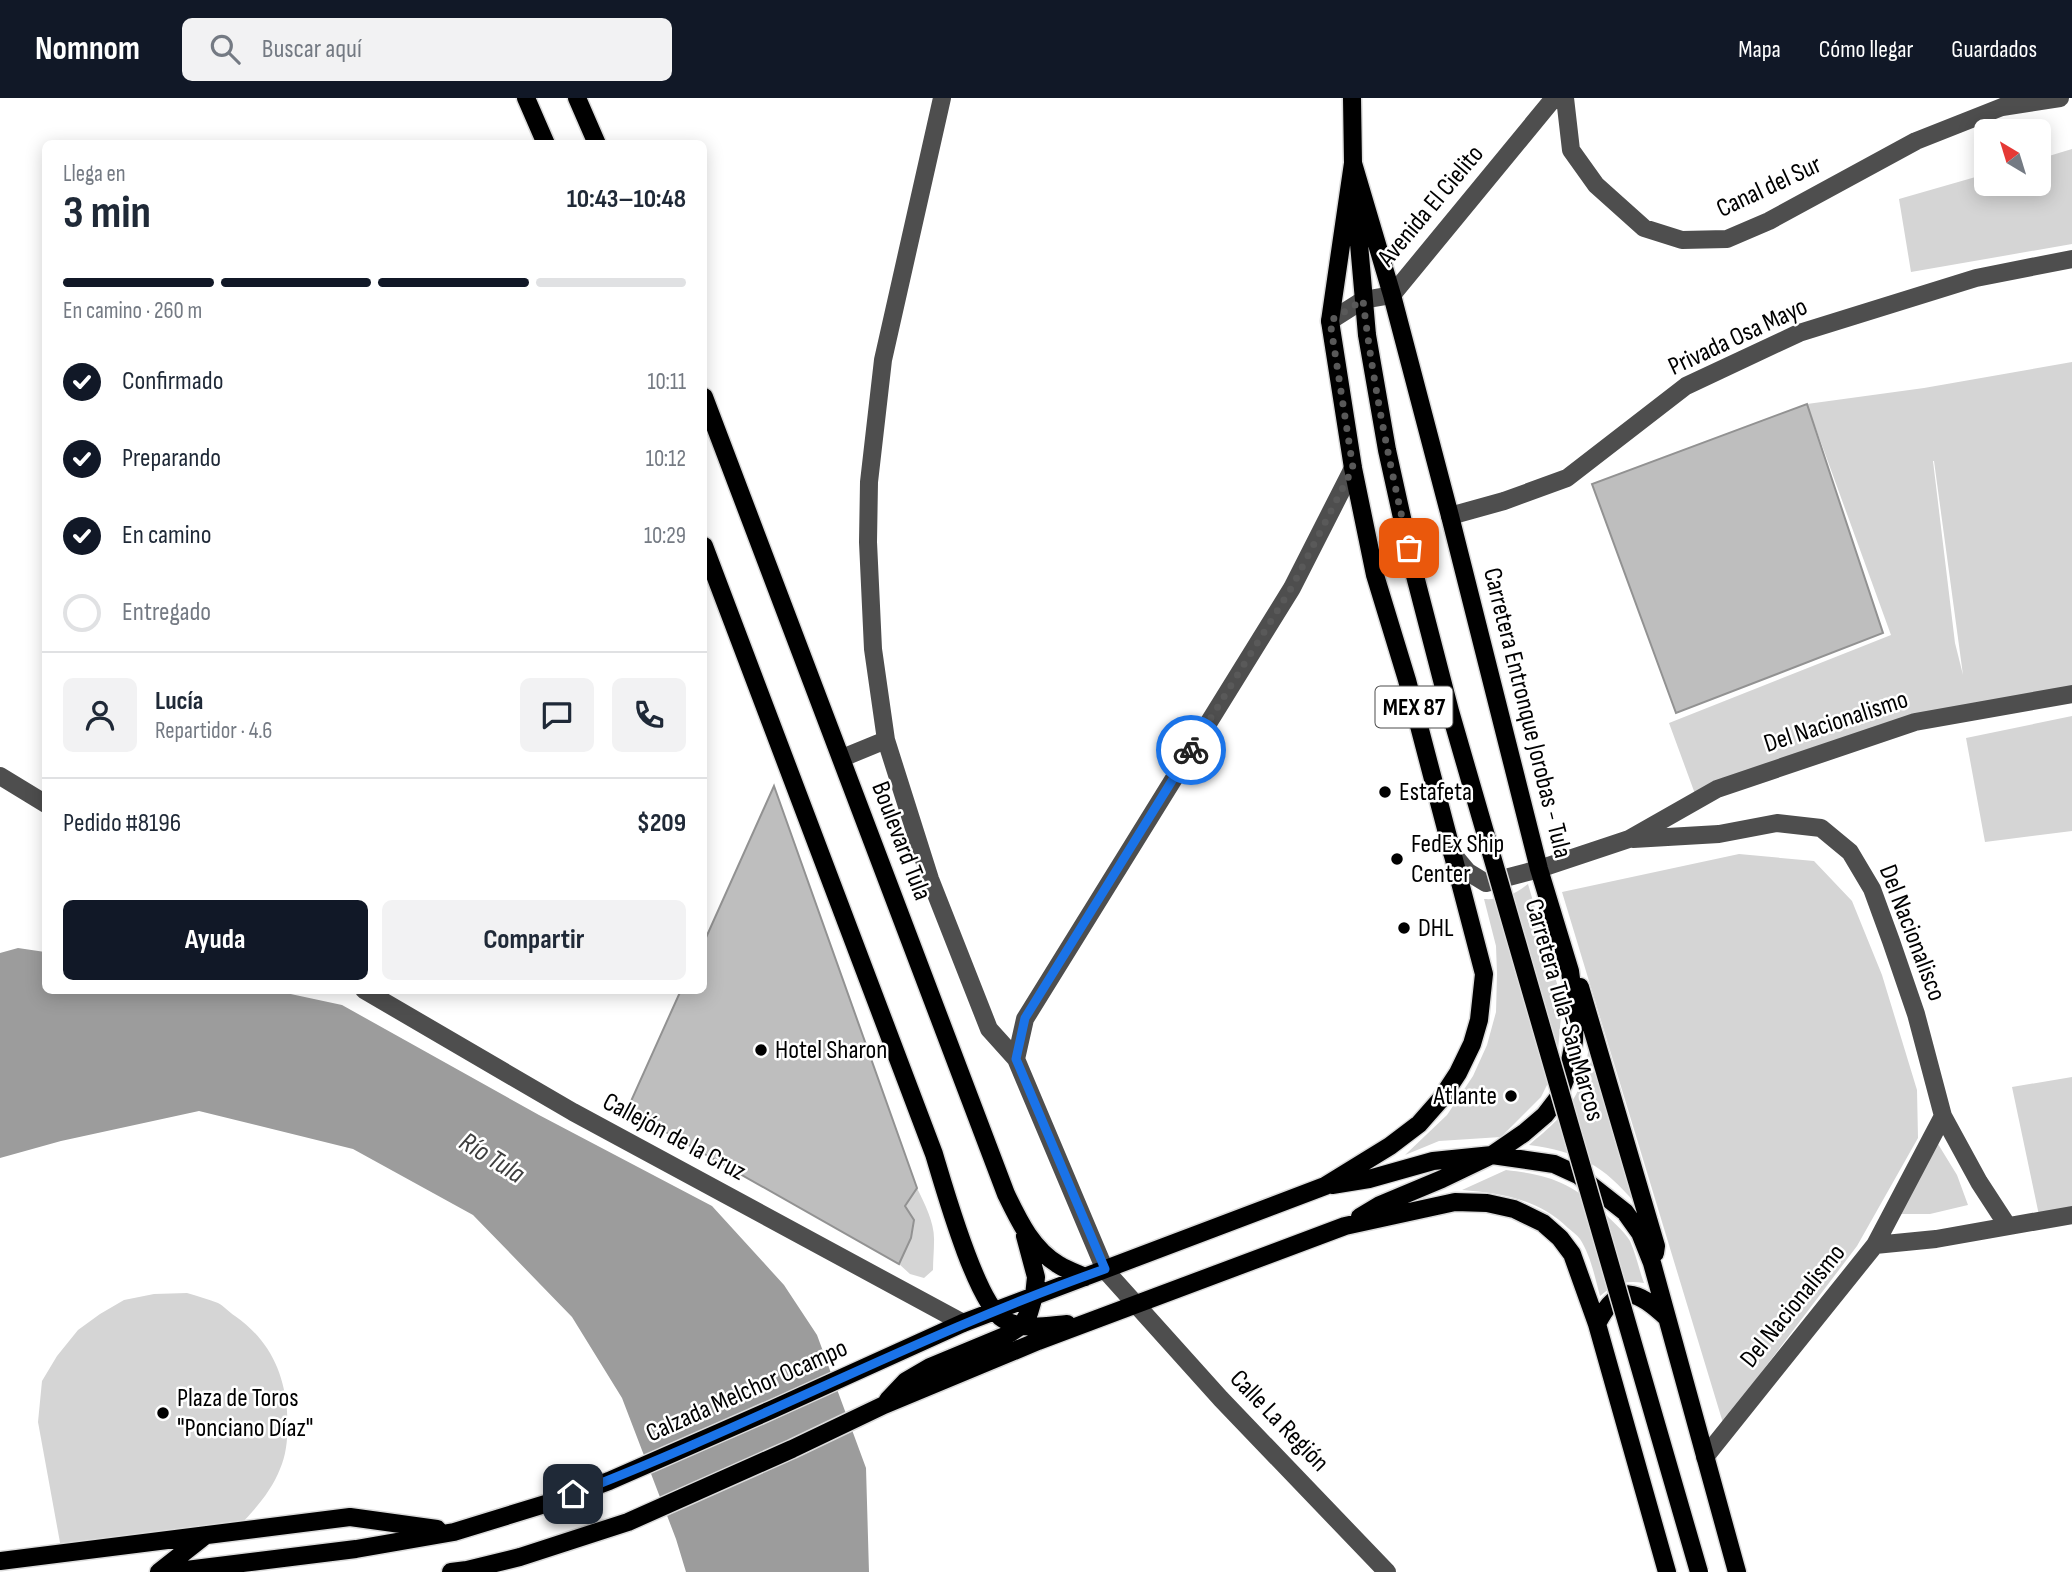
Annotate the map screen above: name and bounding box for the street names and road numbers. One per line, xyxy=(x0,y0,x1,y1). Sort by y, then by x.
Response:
street label: Avenida El Cielito xyxy=(1371,139,1491,274)
street label: Canal del Sur xyxy=(1712,149,1827,225)
street label: Privada Osa Mayo xyxy=(1663,291,1813,383)
street label: Carretera Entronque Jorobas - Tula xyxy=(1476,565,1578,861)
street label: Del Nacionalismo xyxy=(1760,684,1912,760)
road number: MEX 87 xyxy=(1376,686,1452,728)
street label: Boulevard Tula xyxy=(864,777,938,905)
street label: Del Nacionalisco xyxy=(1872,861,1952,1005)
street label: Carretera Tula-San Marcos xyxy=(1517,895,1611,1125)
street label: Callejón de la Cruz xyxy=(597,1086,751,1188)
street label: Del Nacionalismo xyxy=(1734,1238,1852,1374)
street label: Calzada Melchor Ocampo xyxy=(642,1333,852,1449)
street label: Calle La Región xyxy=(1223,1364,1335,1478)

